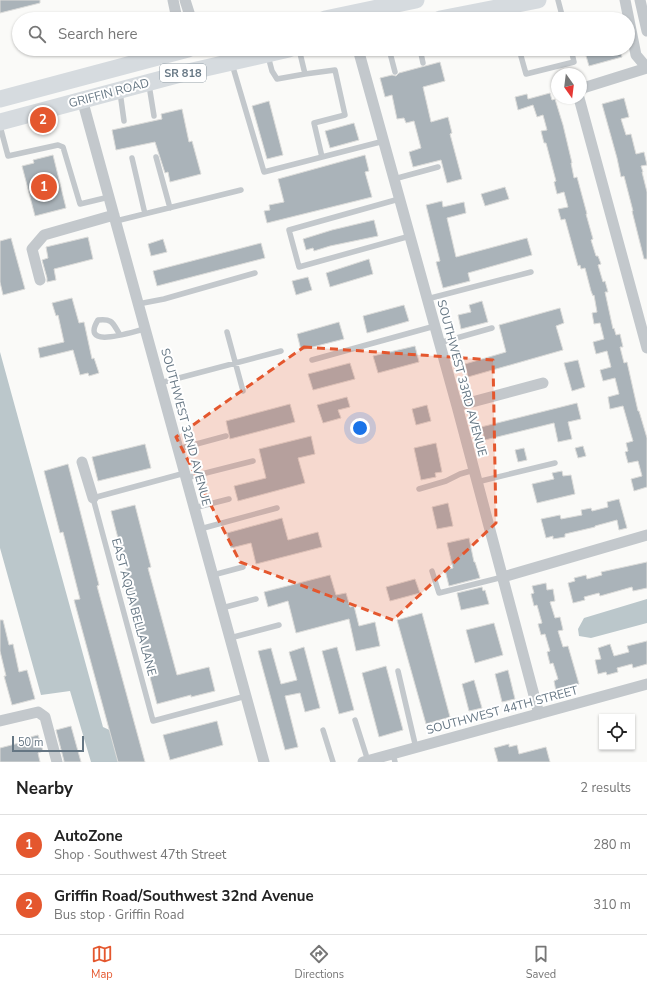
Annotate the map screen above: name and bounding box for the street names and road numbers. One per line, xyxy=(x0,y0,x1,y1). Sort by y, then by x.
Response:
road number: SR 818 xyxy=(160,64,206,82)
street label: GRIFFIN ROAD xyxy=(67,75,151,111)
street label: SOUTHWEST 33RD AVENUE xyxy=(433,298,491,458)
street label: SOUTHWEST 32ND AVENUE xyxy=(157,346,215,508)
street label: EAST AQUA BELLA LANE xyxy=(108,536,160,678)
street label: SOUTHWEST 44TH STREET xyxy=(424,682,580,738)

